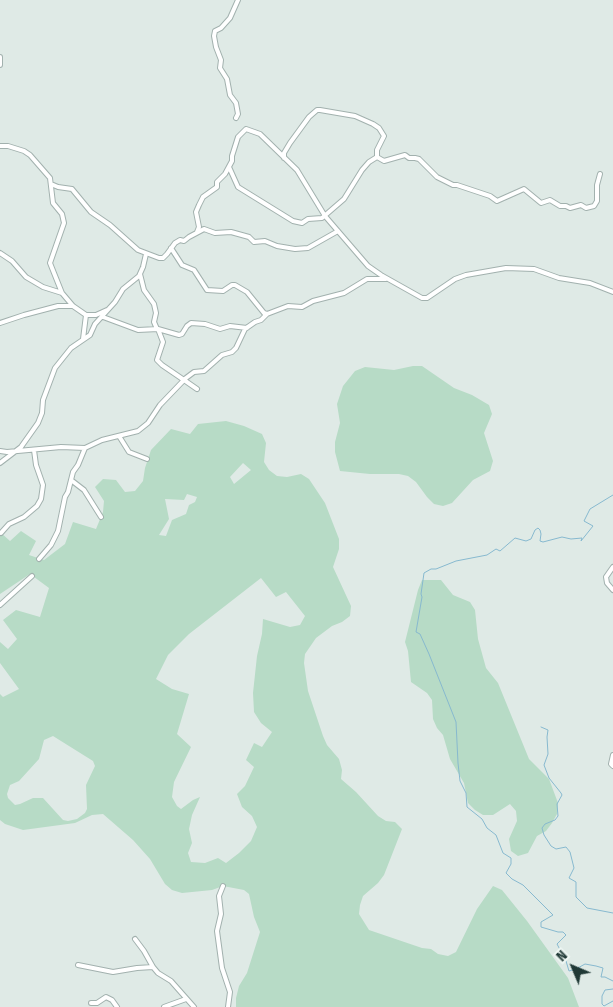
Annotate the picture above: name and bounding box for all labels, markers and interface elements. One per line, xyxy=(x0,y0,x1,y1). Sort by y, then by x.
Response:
north arrow xyxy=(548,942,598,992)
text: N xyxy=(553,947,571,965)

